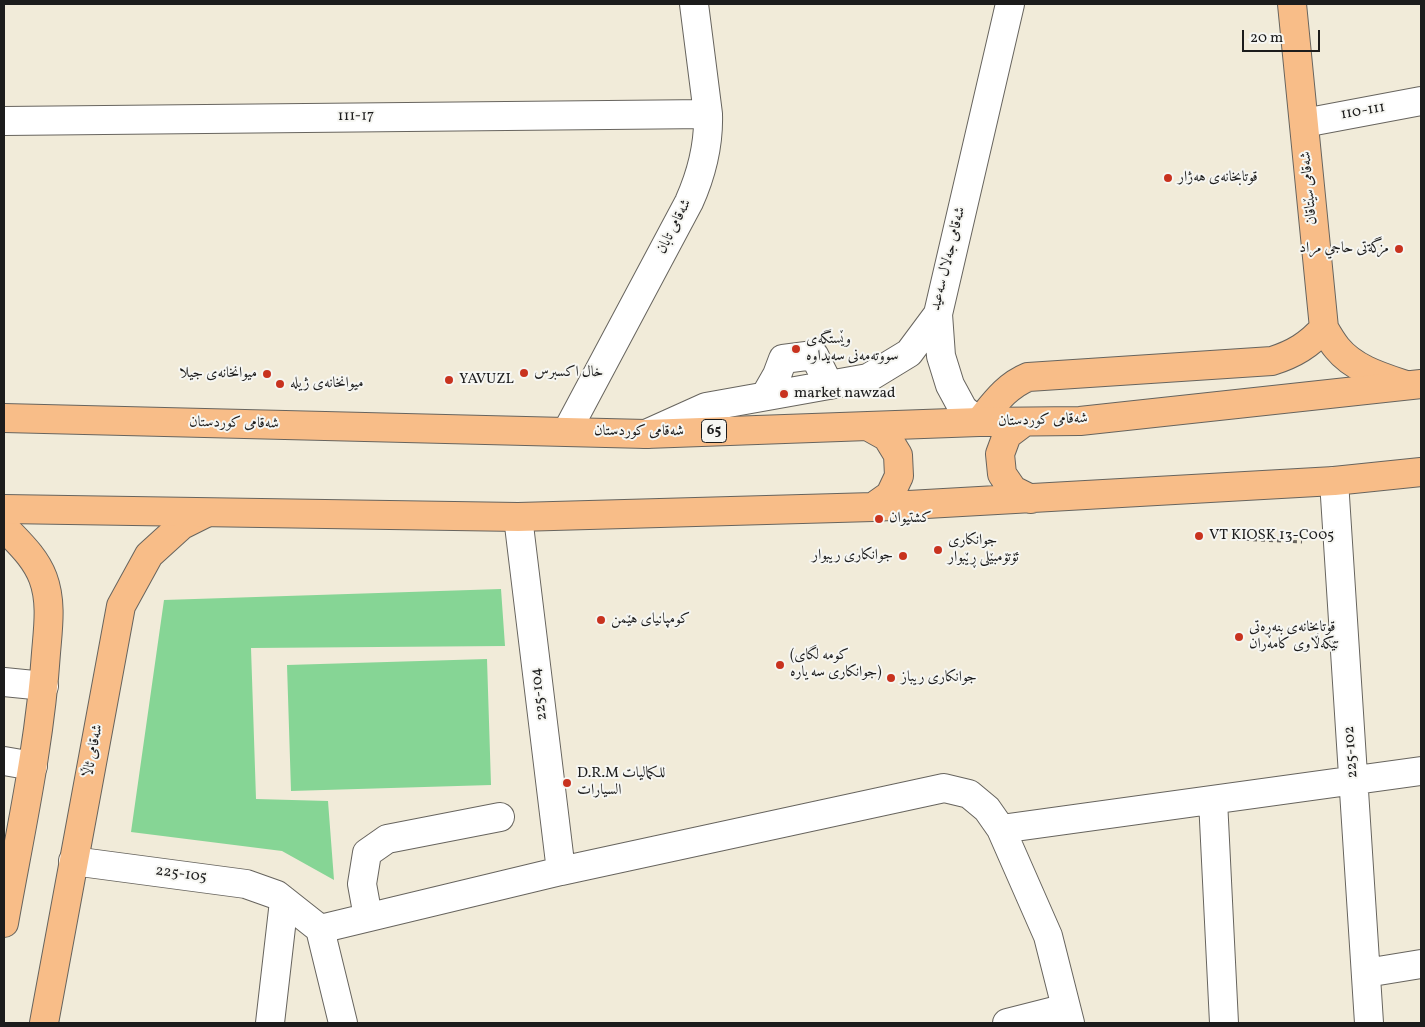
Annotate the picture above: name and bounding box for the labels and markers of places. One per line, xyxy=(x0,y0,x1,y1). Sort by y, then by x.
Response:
place label: قوتابخانەی هەژار xyxy=(1178,169,1258,187)
marker: قوتابخانەی هەژار xyxy=(1162,172,1174,184)
place label: مزگةتی حاجي مراد xyxy=(1299,240,1389,258)
marker: مزگةتی حاجي مراد xyxy=(1393,243,1405,255)
place label: وێستگەی سووتەمەنی سەیداوە xyxy=(806,331,899,366)
marker: وێستگەی سووتەمەنی سەیداوە xyxy=(790,343,802,355)
place label: خال اكسبرس xyxy=(534,364,603,382)
place label: میوانخانەی جیلا xyxy=(179,365,257,383)
marker: خال اكسبرس xyxy=(518,367,530,379)
marker: میوانخانەی جیلا xyxy=(261,368,273,380)
place label: YAVUZL xyxy=(459,371,514,389)
marker: YAVUZL xyxy=(443,374,455,386)
place label: میوانخانەی ژیلە xyxy=(290,375,364,393)
marker: میوانخانەی ژیلە xyxy=(274,378,286,390)
place label: market nawzad xyxy=(794,385,895,403)
marker: market nawzad xyxy=(778,388,790,400)
place label: كشتيوان xyxy=(889,510,932,528)
marker: كشتيوان xyxy=(873,513,885,525)
place label: VT KIOSK 13-C005 xyxy=(1209,527,1334,545)
marker: VT KIOSK 13-C005 xyxy=(1193,530,1205,542)
place label: جوانکاری ئۆتۆمبێلی ڕێبوار xyxy=(948,532,1019,567)
marker: جوانکاری ئۆتۆمبێلی ڕێبوار xyxy=(932,544,944,556)
place label: جوانكارى ريبوار xyxy=(812,547,893,565)
marker: جوانكارى ريبوار xyxy=(897,550,909,562)
place label: کومپانیای هێمن xyxy=(611,611,690,629)
marker: کومپانیای هێمن xyxy=(595,614,607,626)
place label: قوتابخانەی بنەڕەتی تێکەڵاوی کامەران xyxy=(1249,619,1339,654)
marker: قوتابخانەی بنەڕەتی تێکەڵاوی کامەران xyxy=(1233,631,1245,643)
place label: (كومه لگای جوانکاری سه یاره) xyxy=(790,647,882,682)
marker: (كومه لگای جوانکاری سه یاره) xyxy=(774,659,786,671)
place label: جوانكارى ريباز xyxy=(901,669,977,687)
marker: جوانكارى ريباز xyxy=(885,672,897,684)
place label: D.R.M للكماليات السيارات xyxy=(577,765,665,800)
marker: D.R.M للكماليات السيارات xyxy=(561,777,573,789)

